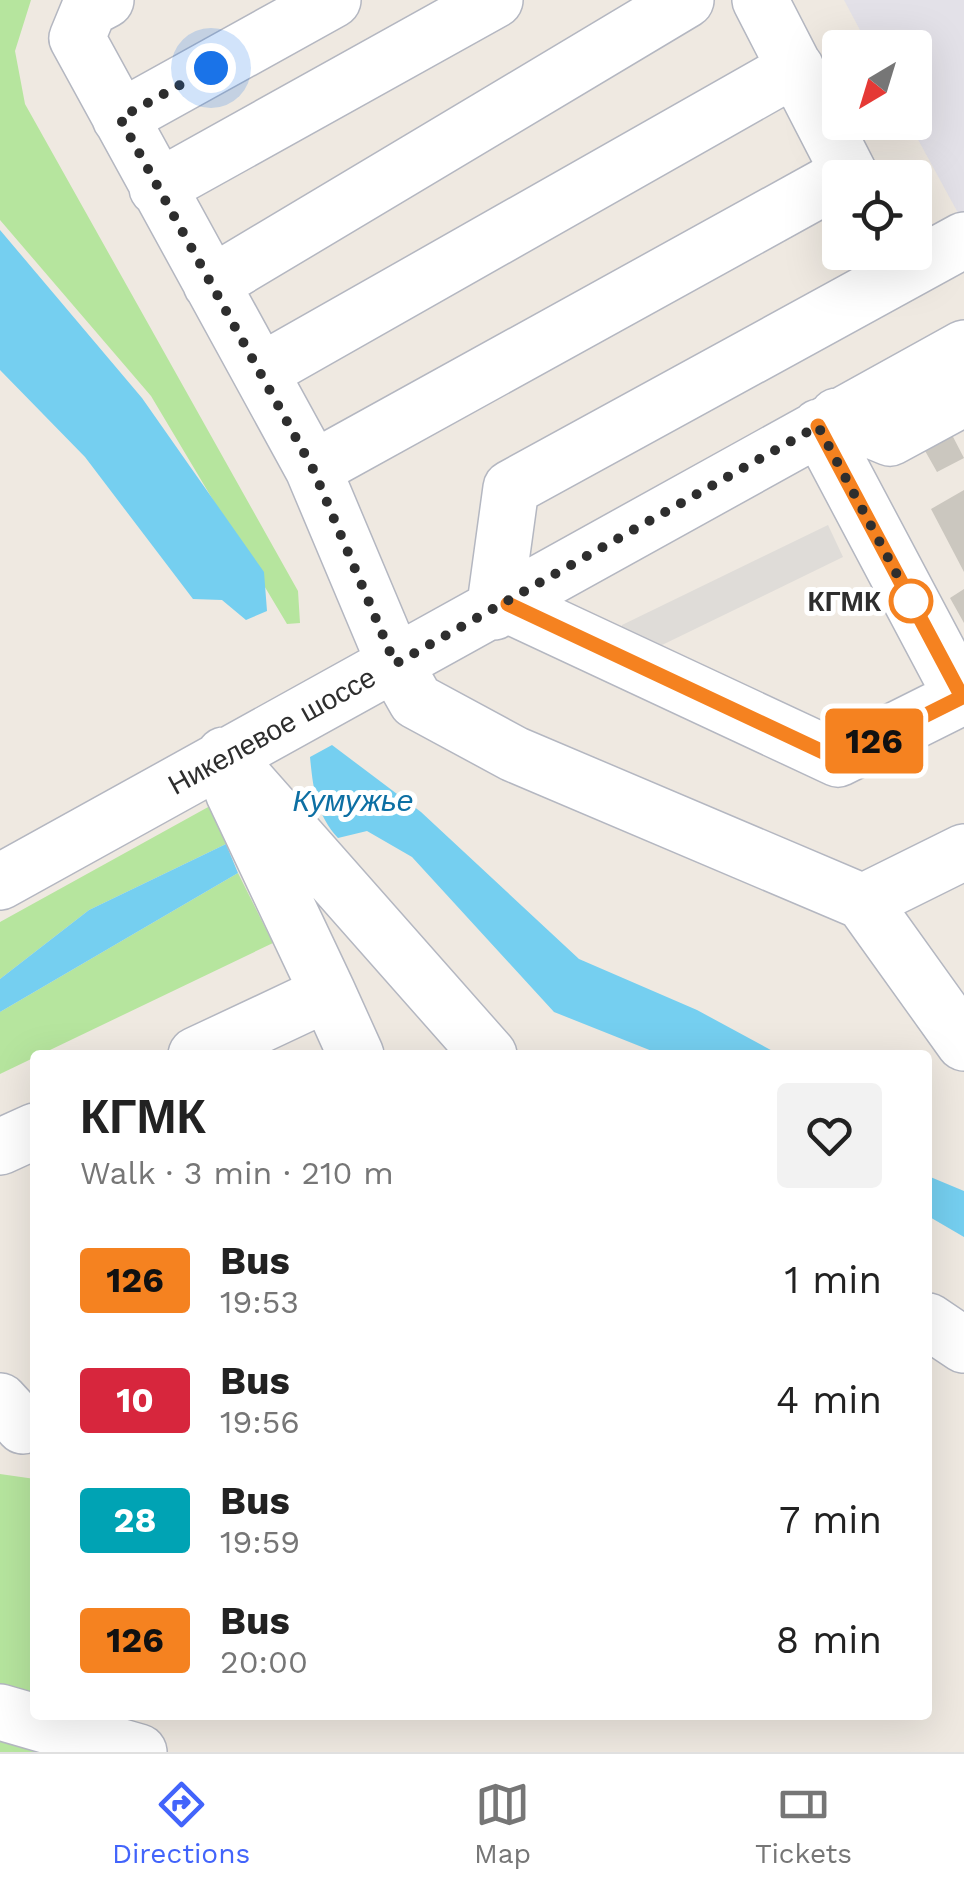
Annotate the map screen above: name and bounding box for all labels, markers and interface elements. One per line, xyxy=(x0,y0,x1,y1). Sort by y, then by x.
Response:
north arrow xyxy=(822,30,932,140)
map controls xyxy=(822,30,932,270)
your location xyxy=(186,43,236,93)
button: locate xyxy=(822,160,932,270)
marker: КГМК xyxy=(890,580,932,622)
place label: КГМК xyxy=(808,585,882,618)
street label: Никелевое шоссе xyxy=(163,660,381,802)
line badge: 126 xyxy=(816,708,932,774)
text: 126 xyxy=(845,720,903,762)
water label: Кумужье xyxy=(292,783,414,818)
button: heart xyxy=(777,1083,882,1188)
text: КГМК xyxy=(80,1088,206,1145)
text: Walk · 3 min · 210 m xyxy=(80,1154,394,1192)
text: Bus xyxy=(220,1239,290,1283)
text: 1 min xyxy=(784,1258,882,1302)
text: 126 xyxy=(106,1259,164,1301)
text: 19:53 xyxy=(220,1283,299,1321)
text: Bus xyxy=(220,1359,290,1403)
text: 4 min xyxy=(776,1378,882,1422)
text: 10 xyxy=(116,1379,154,1421)
text: 19:56 xyxy=(220,1403,300,1441)
text: Bus xyxy=(220,1479,290,1523)
text: 7 min xyxy=(779,1498,882,1542)
text: 28 xyxy=(114,1499,156,1541)
text: 19:59 xyxy=(220,1523,300,1561)
text: Bus xyxy=(220,1599,290,1643)
text: 8 min xyxy=(776,1618,882,1662)
text: 126 xyxy=(106,1619,164,1661)
text: 20:00 xyxy=(220,1643,308,1681)
tab: Directions xyxy=(112,1777,250,1870)
tab: Map xyxy=(474,1777,531,1870)
tab: Tickets xyxy=(755,1777,852,1870)

